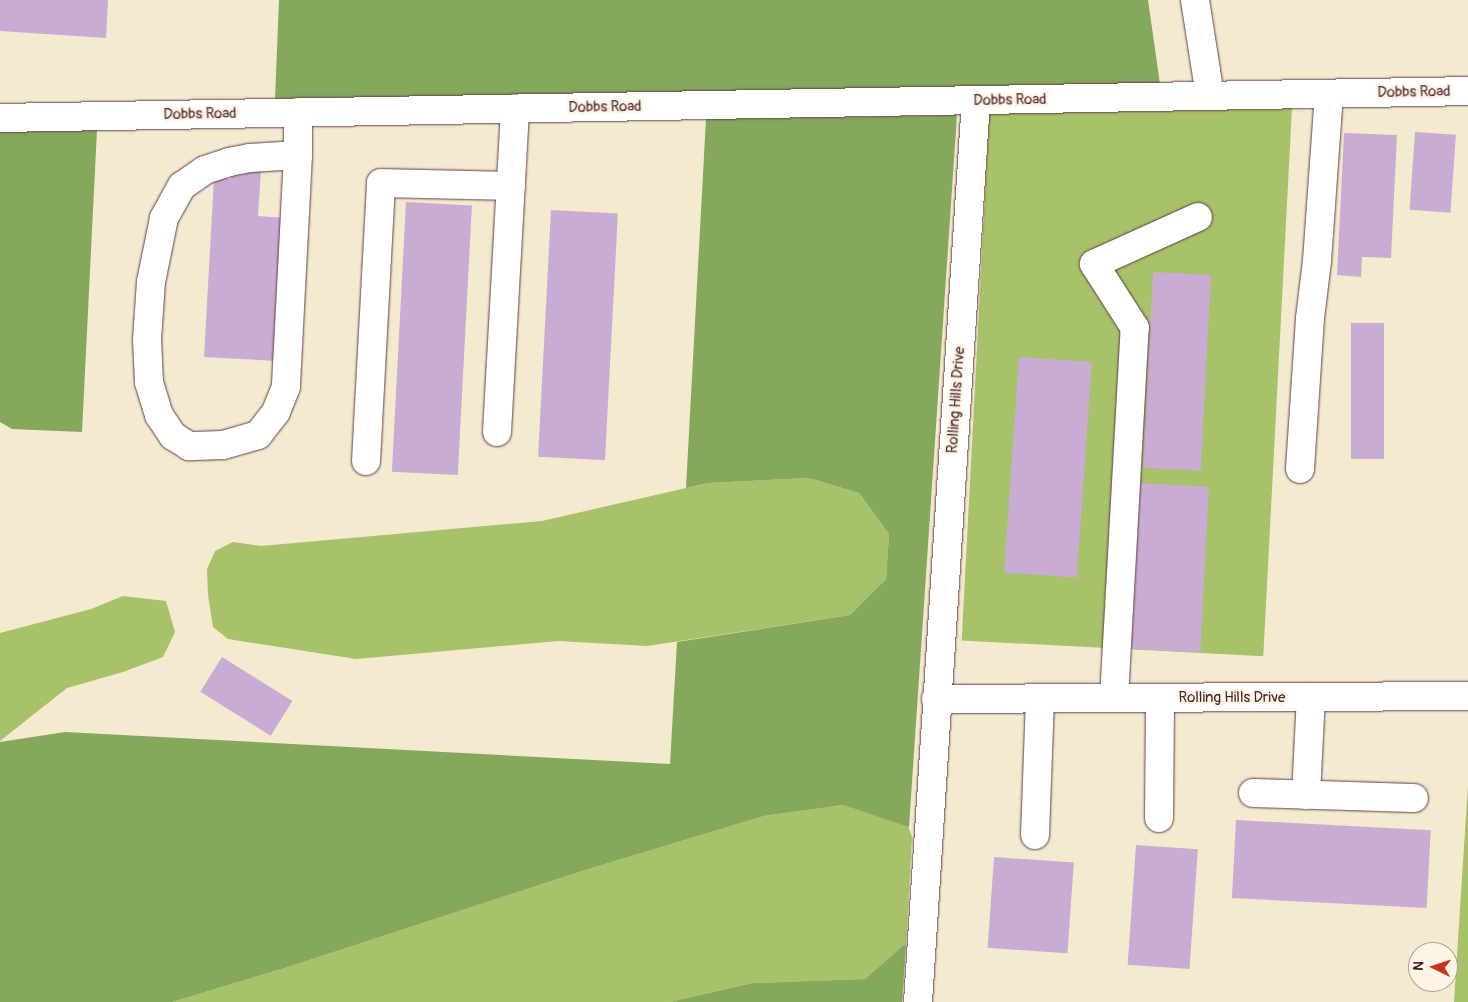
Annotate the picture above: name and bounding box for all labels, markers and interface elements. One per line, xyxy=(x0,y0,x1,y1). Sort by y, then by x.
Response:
street label: Dobbs Road xyxy=(1377,82,1451,102)
street label: Dobbs Road xyxy=(973,90,1047,110)
street label: Dobbs Road xyxy=(568,97,642,117)
street label: Dobbs Road xyxy=(163,104,237,124)
street label: Rolling Hills Drive xyxy=(943,346,969,454)
street label: Rolling Hills Drive xyxy=(1179,689,1285,707)
north arrow xyxy=(1408,942,1458,992)
text: N xyxy=(1410,961,1427,971)

